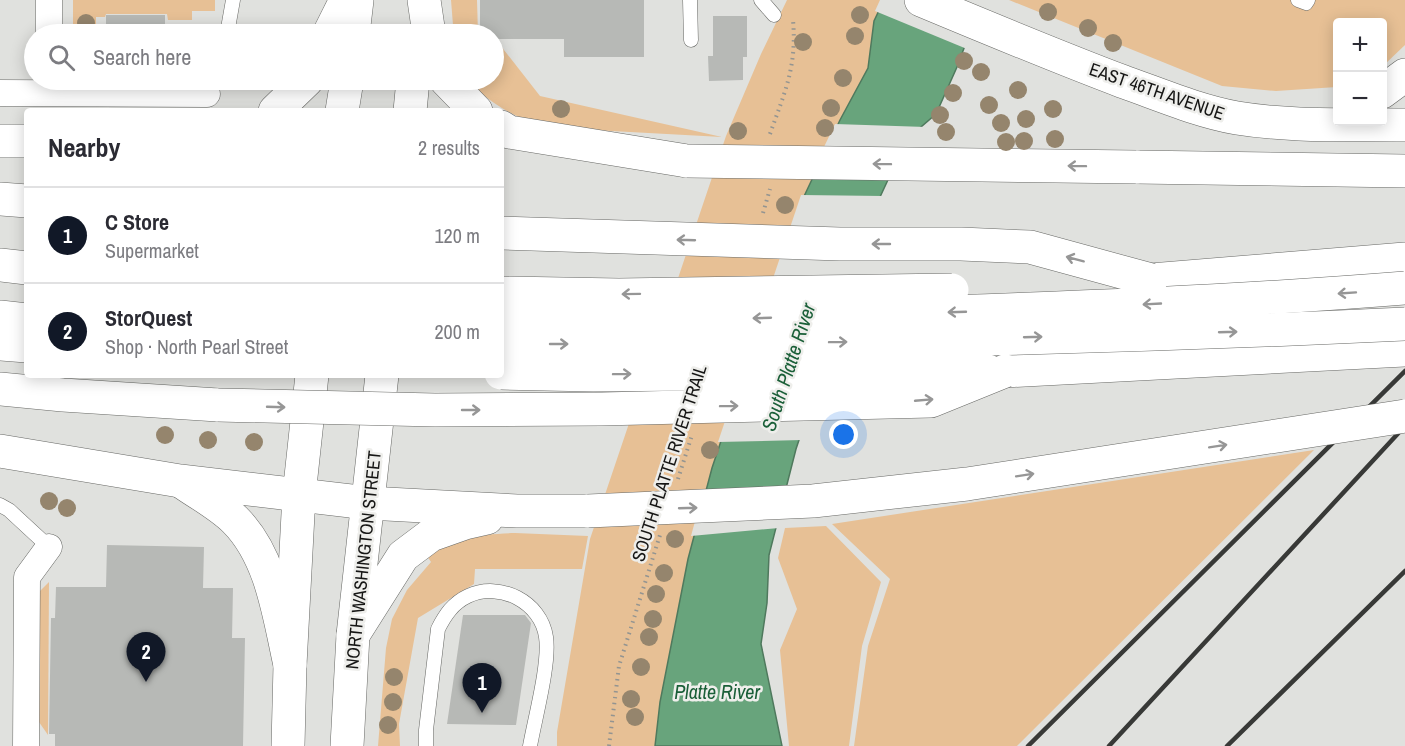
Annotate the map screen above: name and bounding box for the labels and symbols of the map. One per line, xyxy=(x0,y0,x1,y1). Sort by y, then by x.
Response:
street label: EAST 46TH AVENUE xyxy=(1086,56,1228,126)
one-way arrow xyxy=(873,158,893,169)
one-way arrow xyxy=(1068,160,1088,172)
one-way arrow xyxy=(677,234,697,245)
one-way arrow xyxy=(872,238,892,250)
one-way arrow xyxy=(1065,253,1084,264)
one-way arrow xyxy=(621,288,641,300)
one-way arrow xyxy=(1337,288,1357,299)
one-way arrow xyxy=(1143,298,1162,309)
water label: South Platte River xyxy=(755,299,822,434)
one-way arrow xyxy=(948,306,968,318)
one-way arrow xyxy=(753,312,773,324)
one-way arrow xyxy=(1218,326,1238,338)
one-way arrow xyxy=(1023,332,1043,343)
one-way arrow xyxy=(828,336,848,348)
one-way arrow xyxy=(549,338,569,350)
street label: SOUTH PLATTE RIVER TRAIL xyxy=(625,361,713,565)
one-way arrow xyxy=(612,369,632,380)
one-way arrow xyxy=(914,394,933,405)
one-way arrow xyxy=(719,400,739,412)
one-way arrow xyxy=(266,401,286,412)
one-way arrow xyxy=(461,404,481,416)
your location xyxy=(829,420,858,449)
one-way arrow xyxy=(1208,441,1227,452)
street label: NORTH WASHINGTON STREET xyxy=(339,450,387,670)
one-way arrow xyxy=(1015,470,1034,481)
one-way arrow xyxy=(678,502,698,513)
pin: 2 xyxy=(126,632,166,682)
pin: 1 xyxy=(462,664,502,713)
water label: Platte River xyxy=(674,678,760,705)

